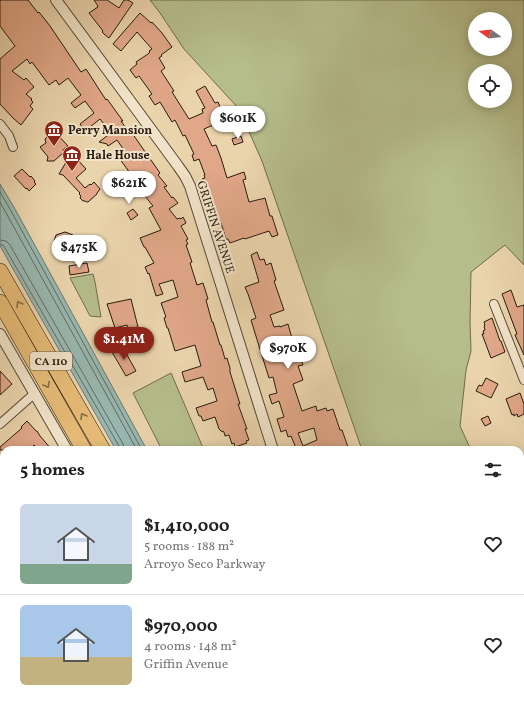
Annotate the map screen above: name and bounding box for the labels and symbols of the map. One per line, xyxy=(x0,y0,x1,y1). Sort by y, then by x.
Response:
north arrow xyxy=(468,12,512,56)
pin: $601K xyxy=(210,106,266,140)
museum icon: Perry Mansion xyxy=(43,119,65,147)
place label: Perry Mansion xyxy=(68,123,152,139)
museum icon: Hale House xyxy=(61,144,83,172)
place label: Hale House xyxy=(86,148,150,164)
pin: $621K xyxy=(101,171,157,205)
street label: GRIFFIN AVENUE xyxy=(193,179,238,276)
pin: $475K xyxy=(51,235,107,269)
one-way arrow xyxy=(16,300,23,308)
pin: $1.41M xyxy=(91,327,157,361)
pin: $970K xyxy=(260,336,316,370)
road number: CA 110 xyxy=(30,352,72,370)
one-way arrow xyxy=(43,380,50,388)
one-way arrow xyxy=(81,413,88,420)

